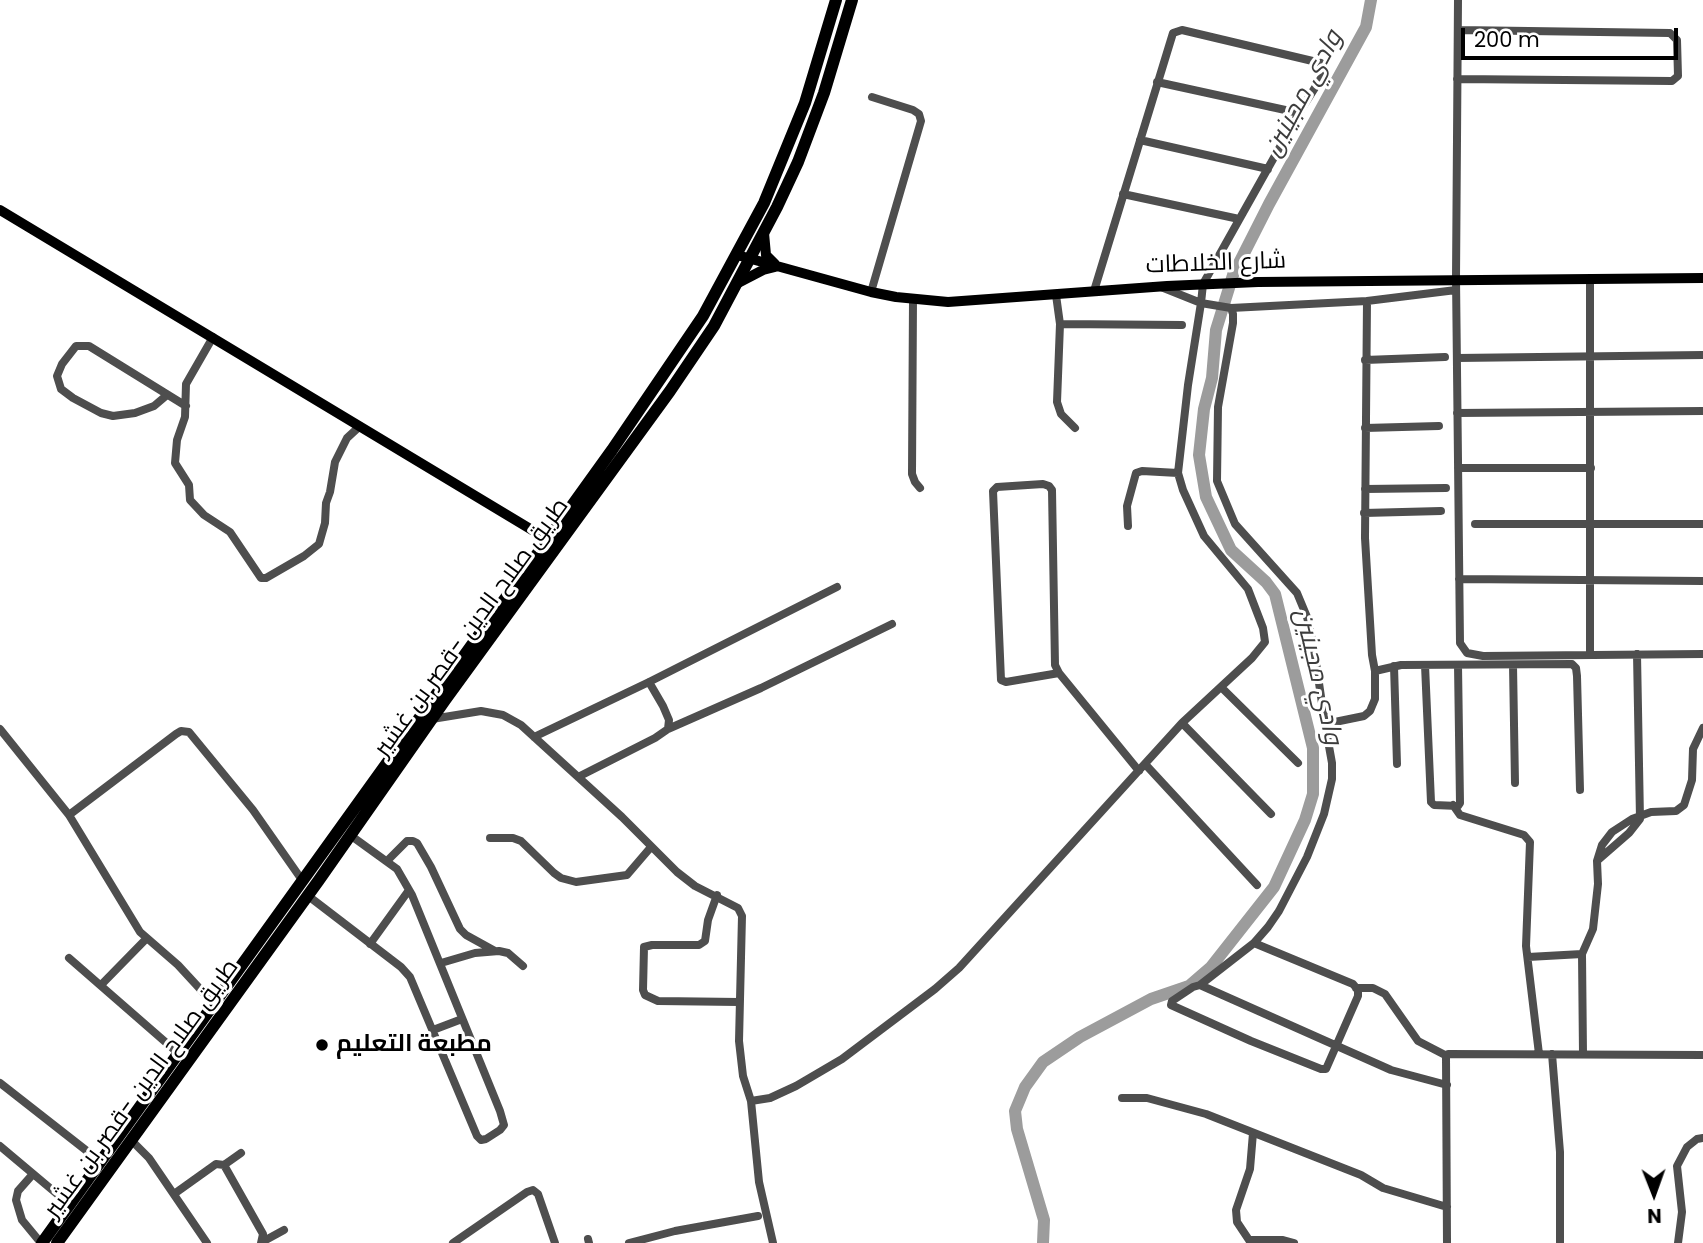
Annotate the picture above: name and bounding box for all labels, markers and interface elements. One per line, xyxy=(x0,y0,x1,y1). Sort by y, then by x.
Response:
scale bar xyxy=(1465,14,1682,58)
text: 200 m xyxy=(1474,25,1540,54)
water label: وادي مجينين xyxy=(1258,26,1350,162)
street label: شارع الخلاطات xyxy=(1145,247,1287,281)
street label: طريق صلاح الدين -قصر بن غشير xyxy=(368,493,576,763)
water label: وادي مجينين xyxy=(1286,606,1348,748)
street label: طريق صلاح الدين -قصر بن غشير xyxy=(38,954,246,1224)
place label: مطبعة التعليم xyxy=(336,1031,492,1059)
marker: مطبعة التعليم xyxy=(314,1037,330,1053)
north arrow xyxy=(1619,1159,1689,1229)
text: N xyxy=(1647,1202,1662,1229)

